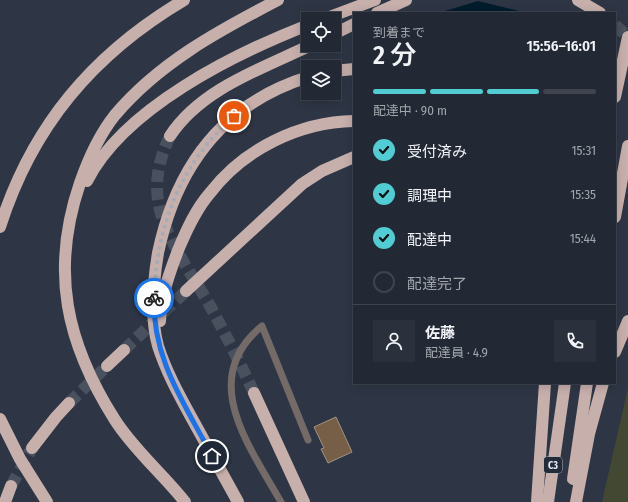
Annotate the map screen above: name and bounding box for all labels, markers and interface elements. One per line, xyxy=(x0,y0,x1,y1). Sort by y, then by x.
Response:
map controls xyxy=(301,12,341,100)
button: locate xyxy=(301,12,341,52)
text: 到着まで xyxy=(373,25,425,40)
text: 15:56–16:01 xyxy=(527,37,596,55)
text: 2 分 xyxy=(373,40,417,71)
button: layers xyxy=(301,60,341,100)
pin xyxy=(217,99,251,133)
text: 配達中 · 90 m xyxy=(373,103,447,118)
icon: bag xyxy=(223,105,245,127)
icon: check xyxy=(373,139,395,161)
text: 受付済み xyxy=(407,143,467,161)
text: 15:31 xyxy=(571,143,596,158)
icon: check xyxy=(373,183,395,205)
text: 調理中 xyxy=(407,187,452,205)
text: 15:35 xyxy=(570,187,596,202)
icon: check xyxy=(373,227,395,249)
text: 配達中 xyxy=(407,231,452,249)
text: 15:44 xyxy=(570,231,596,246)
text: 配達完了 xyxy=(407,275,467,293)
courier xyxy=(134,278,174,318)
icon: bike xyxy=(143,287,165,309)
button: person xyxy=(373,320,415,362)
button: phone xyxy=(554,320,596,362)
text: 佐藤 xyxy=(425,324,455,342)
text: 配達員 · 4.9 xyxy=(425,345,488,360)
pin xyxy=(195,439,229,473)
icon: home xyxy=(201,445,223,467)
road number: C3 xyxy=(544,457,562,473)

